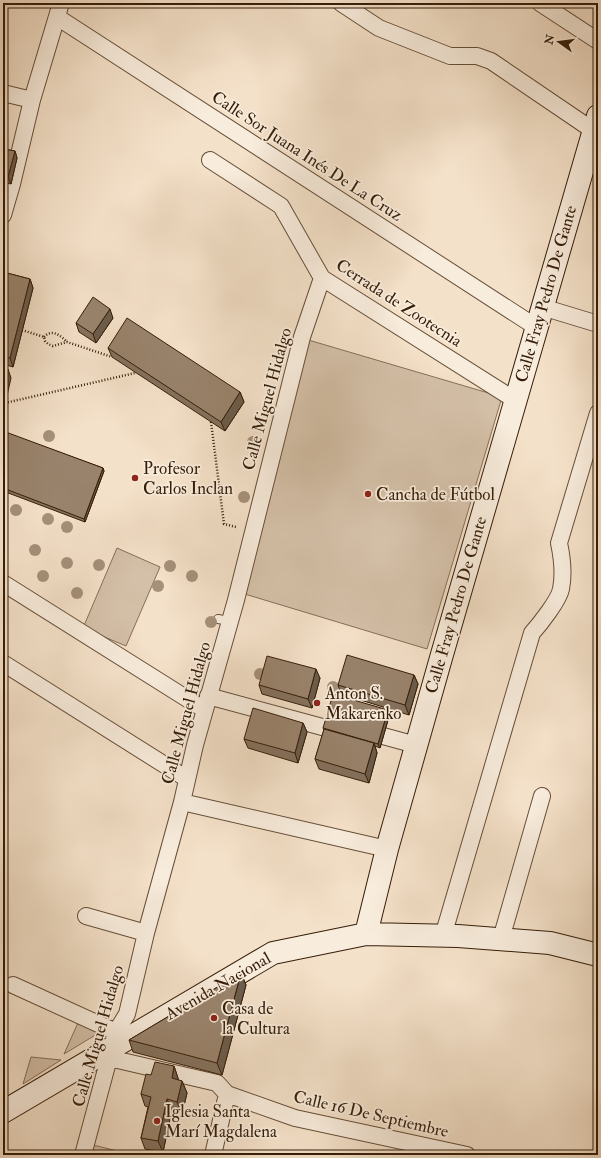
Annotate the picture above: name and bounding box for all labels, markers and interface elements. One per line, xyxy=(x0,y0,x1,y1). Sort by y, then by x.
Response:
north arrow xyxy=(539,22,579,62)
text: N xyxy=(542,32,558,47)
street label: Calle Sor Juana Inés De La Cruz xyxy=(207,86,406,226)
street label: Calle Fray Pedro De Gante xyxy=(511,203,582,385)
street label: Cerrada de Zootecnia xyxy=(332,254,467,352)
street label: Calle Miguel Hidalgo xyxy=(238,325,296,473)
place label: Profesor Carlos Inclan xyxy=(143,458,233,499)
marker: Profesor Carlos Inclan xyxy=(130,473,140,483)
place label: Cancha de Fútbol xyxy=(376,484,495,505)
marker: Cancha de Fútbol xyxy=(363,489,373,499)
street label: Calle Fray Pedro De Gante xyxy=(421,514,492,696)
street label: Calle Miguel Hidalgo xyxy=(157,639,215,787)
place label: Anton S. Makarenko xyxy=(324,683,401,724)
marker: Anton S. Makarenko xyxy=(312,698,322,708)
street label: Avenida Nacional xyxy=(161,947,275,1025)
street label: Calle Miguel Hidalgo xyxy=(68,963,128,1109)
place label: Casa de la Cultura xyxy=(222,998,291,1039)
marker: Casa de la Cultura xyxy=(209,1013,219,1023)
street label: Calle 16 De Septiembre xyxy=(291,1086,451,1143)
place label: Iglesia Santa Marí Magdalena xyxy=(165,1101,278,1142)
marker: Iglesia Santa Marí Magdalena xyxy=(152,1116,162,1126)

